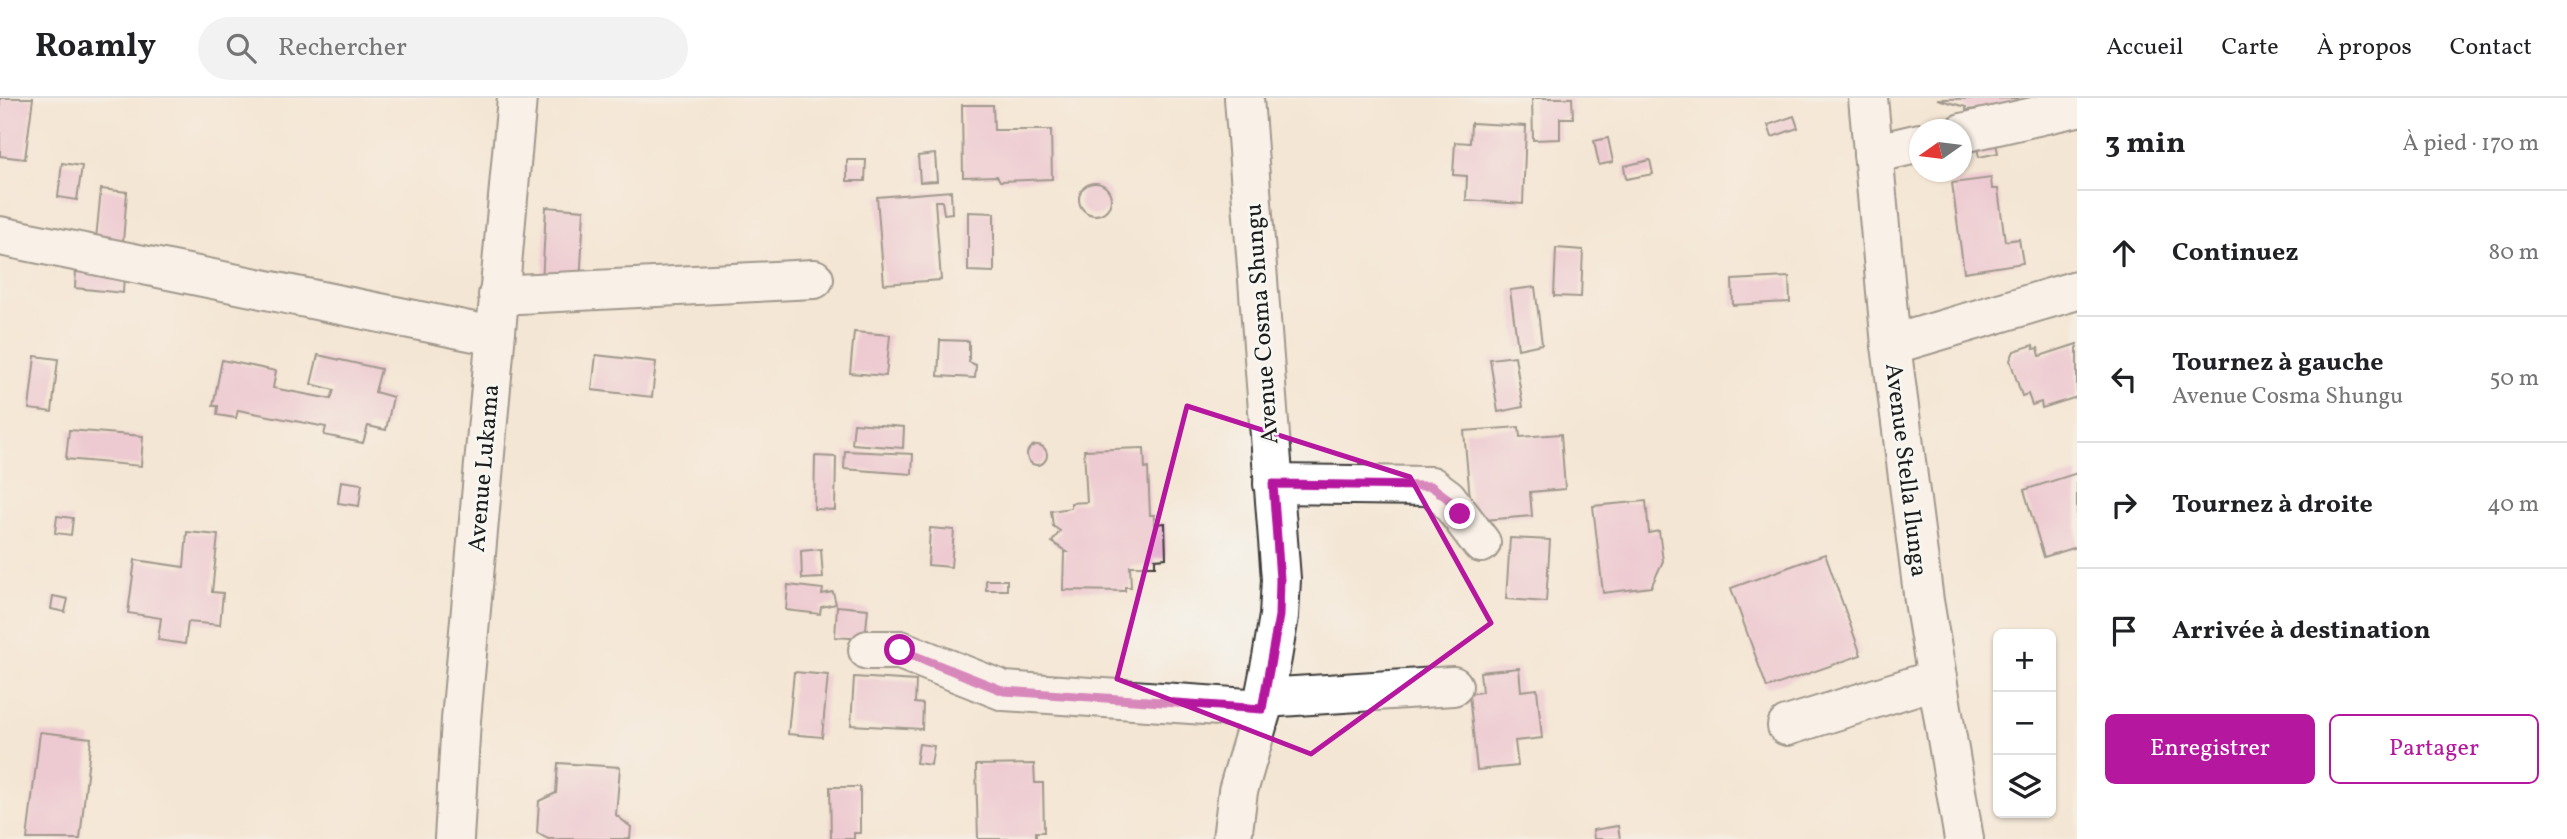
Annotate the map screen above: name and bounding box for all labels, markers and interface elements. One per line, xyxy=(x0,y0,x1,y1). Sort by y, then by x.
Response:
search box xyxy=(198,17,688,80)
text: Roamly xyxy=(35,25,156,71)
icon: search xyxy=(222,29,260,67)
text: Rechercher xyxy=(278,30,407,66)
text: Accueil xyxy=(2106,31,2183,65)
text: Carte xyxy=(2221,31,2279,65)
text: À propos xyxy=(2317,31,2412,65)
text: Contact xyxy=(2450,31,2532,65)
north arrow xyxy=(1909,119,1972,182)
text: 3 min xyxy=(2105,123,2186,165)
text: À pied · 170 m xyxy=(2403,128,2539,160)
street label: Avenue Cosma Shungu xyxy=(1238,202,1288,445)
icon: ahead xyxy=(2105,234,2143,272)
text: Continuez xyxy=(2172,235,2298,271)
text: 80 m xyxy=(2489,237,2539,269)
text: Tournez à gauche xyxy=(2172,345,2384,381)
icon: left xyxy=(2105,360,2143,398)
street label: Avenue Stella Ilunga xyxy=(1875,361,1935,579)
text: 50 m xyxy=(2490,363,2539,395)
text: Avenue Cosma Shungu xyxy=(2172,381,2403,413)
street label: Avenue Lukama xyxy=(461,383,509,554)
icon: right xyxy=(2105,486,2143,524)
text: Tournez à droite xyxy=(2172,487,2373,523)
text: 40 m xyxy=(2487,489,2539,521)
route end xyxy=(1444,498,1475,529)
icon: arrive xyxy=(2105,612,2143,650)
text: Arrivée à destination xyxy=(2172,613,2431,649)
map controls xyxy=(1993,629,2056,818)
button: + xyxy=(1993,629,2056,692)
route start xyxy=(884,634,915,665)
button: − xyxy=(1993,692,2056,755)
button: Enregistrer xyxy=(2105,714,2315,784)
button: Partager xyxy=(2329,714,2539,784)
button: layers xyxy=(1993,755,2056,818)

